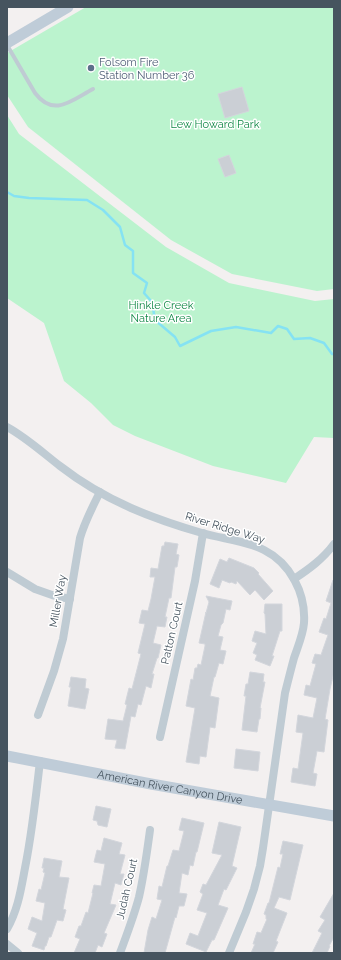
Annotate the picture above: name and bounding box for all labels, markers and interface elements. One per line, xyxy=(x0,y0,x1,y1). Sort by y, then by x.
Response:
place label: Folsom Fire Station Number 36 xyxy=(99,56,195,82)
marker: Folsom Fire Station Number 36 xyxy=(86,63,96,73)
park label: Lew Howard Park xyxy=(170,118,260,131)
park label: Hinkle Creek Nature Area xyxy=(129,299,194,325)
street label: River Ridge Way xyxy=(184,510,267,546)
street label: Miller Way xyxy=(47,574,69,628)
street label: Patton Court xyxy=(158,600,186,666)
street label: American River Canyon Drive xyxy=(96,767,244,807)
street label: Judah Court xyxy=(114,857,140,921)

